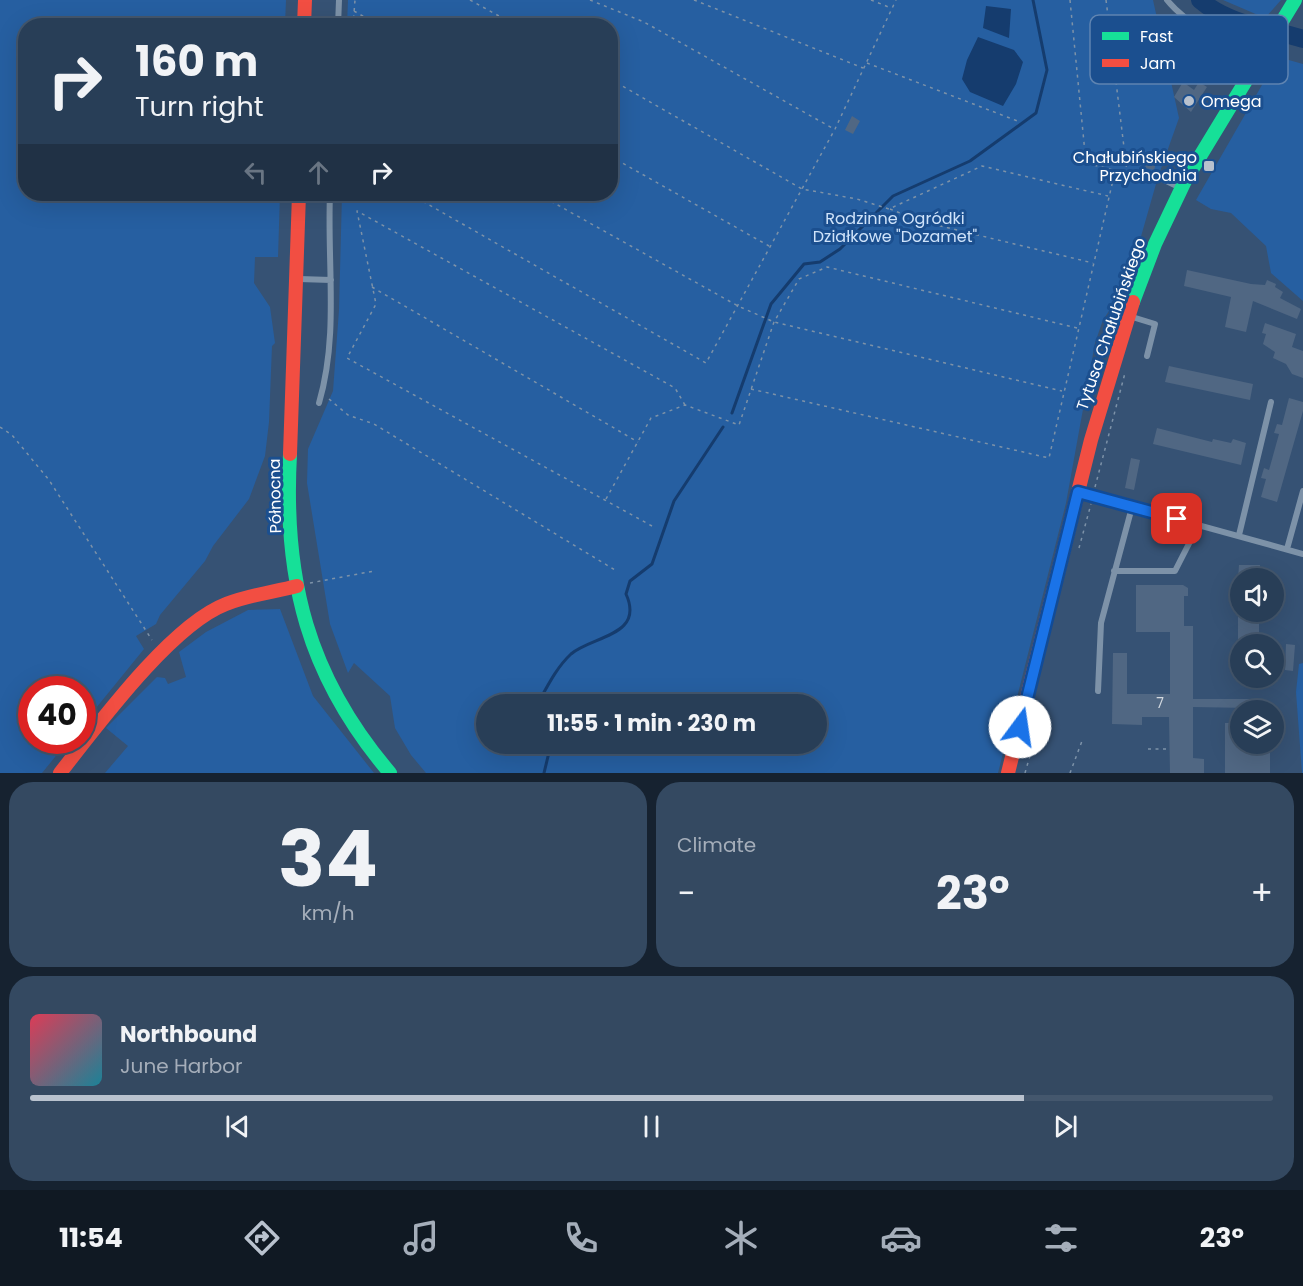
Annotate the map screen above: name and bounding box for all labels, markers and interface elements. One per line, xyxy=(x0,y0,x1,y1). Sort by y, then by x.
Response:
legend xyxy=(1090,15,1288,84)
text: Fast xyxy=(1140,25,1173,48)
text: 160 m xyxy=(135,32,258,91)
icon: right xyxy=(36,42,114,120)
text: Jam xyxy=(1140,52,1176,75)
text: Turn right xyxy=(135,88,264,125)
place label: Omega xyxy=(1201,90,1262,113)
marker: Omega xyxy=(1182,94,1196,108)
place label: Chałubińskiego Przychodnia xyxy=(1073,146,1197,187)
icon: left xyxy=(239,156,272,189)
icon: ahead xyxy=(302,156,335,189)
icon: right xyxy=(365,156,398,189)
marker: Chałubińskiego Przychodnia xyxy=(1202,159,1216,173)
park label: Rodzinne Ogródki Działkowe "Dozamet" xyxy=(813,207,978,248)
street label: Tytusa Chałubińskiego xyxy=(1071,235,1151,413)
street label: Północna xyxy=(263,458,287,534)
pin xyxy=(1151,493,1202,544)
icon: arrive xyxy=(1160,502,1193,535)
map controls xyxy=(1230,568,1284,754)
button: sound xyxy=(1230,568,1284,622)
button: search xyxy=(1230,634,1284,688)
speed limit sign: 40 xyxy=(18,676,96,754)
house number: 7 xyxy=(1156,693,1164,713)
position arrow xyxy=(988,695,1052,759)
button: layers xyxy=(1230,700,1284,754)
text: 11:55 · 1 min · 230 m xyxy=(547,708,756,739)
text: 34 xyxy=(278,804,378,913)
text: Climate xyxy=(677,831,756,859)
text: 23° xyxy=(936,862,1010,925)
text: − xyxy=(677,870,695,917)
text: + xyxy=(1250,870,1273,917)
text: km/h xyxy=(301,899,355,927)
text: Northbound xyxy=(120,1019,257,1050)
text: June Harbor xyxy=(120,1052,243,1080)
icon: previous xyxy=(221,1110,254,1143)
icon: pause xyxy=(635,1110,668,1143)
icon: next xyxy=(1049,1110,1082,1143)
icon: directions xyxy=(241,1217,283,1259)
icon: music xyxy=(400,1217,442,1259)
icon: phone xyxy=(560,1217,602,1259)
icon: climate xyxy=(720,1217,762,1259)
icon: car xyxy=(880,1217,922,1259)
icon: filters xyxy=(1040,1217,1082,1259)
text: 11:54 xyxy=(59,1219,123,1256)
text: 23° xyxy=(1200,1219,1244,1256)

